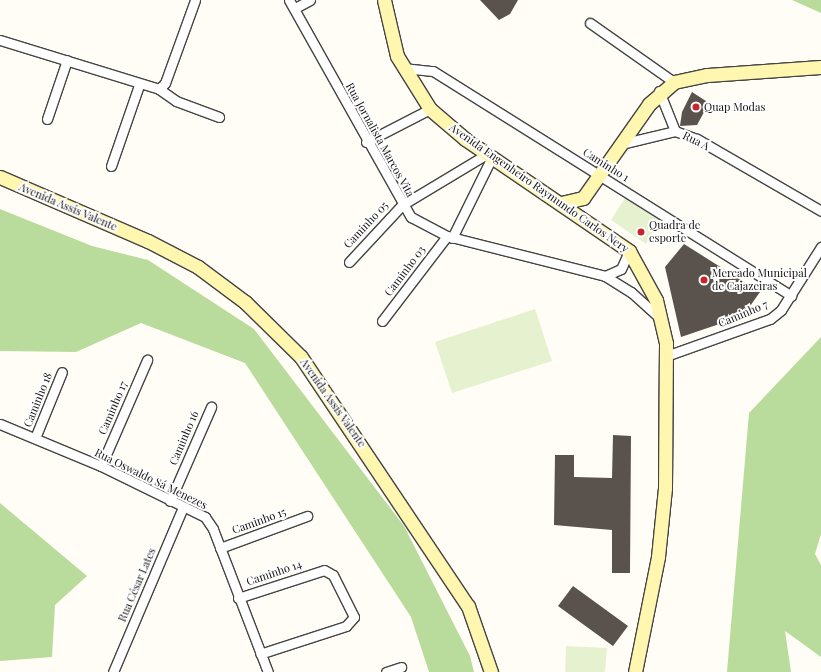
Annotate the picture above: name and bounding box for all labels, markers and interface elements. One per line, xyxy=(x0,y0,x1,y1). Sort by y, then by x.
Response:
street label: Rua Jornalista Marcos Vita xyxy=(343,80,417,200)
place label: Quap Modas xyxy=(704,100,765,114)
marker: Quap Modas xyxy=(691,102,701,112)
street label: Avenida Engenheiro Raymundo Carlos Nery xyxy=(447,121,631,255)
street label: Rua A xyxy=(680,129,712,153)
street label: Caminho 1 xyxy=(580,146,632,184)
street label: Avenida Assis Valente xyxy=(17,180,119,234)
street label: Caminho 05 xyxy=(341,199,391,251)
place label: Quadra de esporte xyxy=(649,219,700,245)
marker: Quadra de esporte xyxy=(636,227,646,237)
street label: Caminho 03 xyxy=(382,243,428,299)
place label: Mercado Municipal de Cajazeiras xyxy=(712,267,807,293)
marker: Mercado Municipal de Cajazeiras xyxy=(699,275,709,285)
street label: Caminho 7 xyxy=(716,298,770,330)
street label: Avenida Assis Valente xyxy=(297,356,369,450)
street label: Caminho 18 xyxy=(21,371,55,429)
street label: Caminho 17 xyxy=(96,379,130,437)
street label: Caminho 16 xyxy=(167,409,201,467)
street label: Rua Oswaldo Sá Menezes xyxy=(92,446,210,512)
street label: Caminho 15 xyxy=(230,505,288,537)
street label: Rua César Lates xyxy=(115,546,159,624)
street label: Caminho 14 xyxy=(245,557,303,589)

